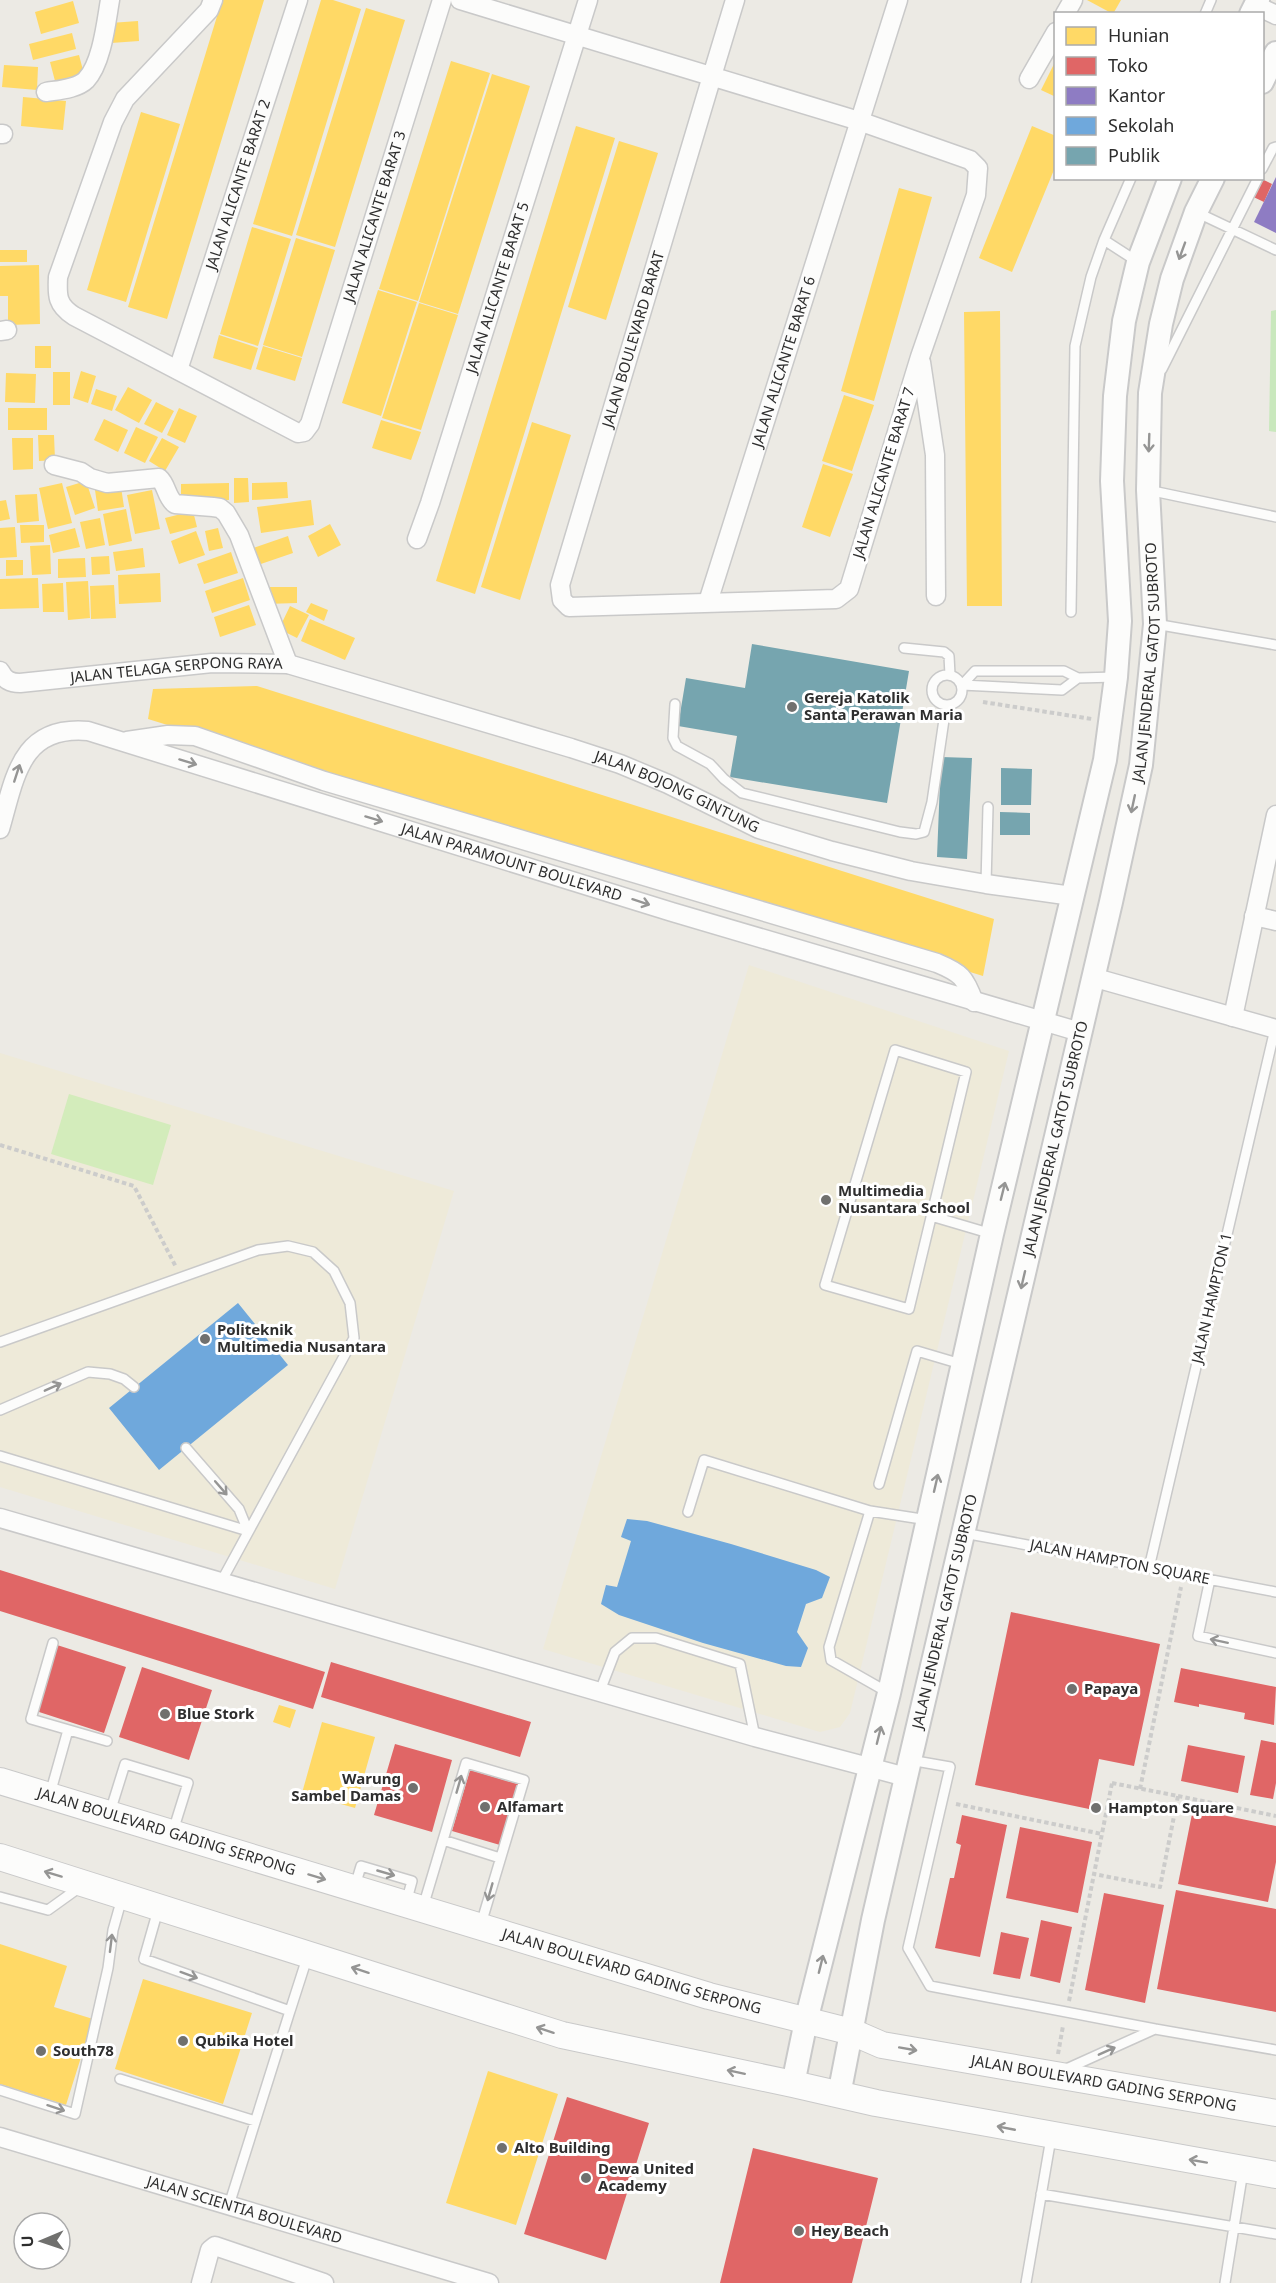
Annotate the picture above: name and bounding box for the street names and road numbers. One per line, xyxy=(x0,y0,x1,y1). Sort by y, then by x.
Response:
street label: JALAN ALICANTE BARAT 2 xyxy=(200,96,274,274)
street label: JALAN ALICANTE BARAT 3 xyxy=(337,128,410,306)
street label: JALAN ALICANTE BARAT 5 xyxy=(460,199,533,377)
street label: JALAN BOULEVARD BARAT xyxy=(596,248,668,431)
street label: JALAN ALICANTE BARAT 6 xyxy=(746,273,819,451)
street label: JALAN ALICANTE BARAT 7 xyxy=(847,385,919,563)
street label: JALAN JENDERAL GATOT SUBROTO xyxy=(1126,542,1164,786)
street label: JALAN TELAGA SERPONG RAYA xyxy=(67,652,283,687)
street label: JALAN BOJONG GINTUNG xyxy=(590,745,763,837)
street label: JALAN PARAMOUNT BOULEVARD xyxy=(397,817,625,905)
street label: JALAN JENDERAL GATOT SUBROTO xyxy=(1017,1019,1092,1260)
street label: JALAN HAMPTON 1 xyxy=(1186,1231,1236,1367)
street label: JALAN JENDERAL GATOT SUBROTO xyxy=(906,1492,981,1733)
street label: JALAN HAMPTON SQUARE xyxy=(1027,1533,1212,1588)
street label: JALAN BOULEVARD GADING SERPONG xyxy=(33,1781,299,1879)
street label: JALAN BOULEVARD GADING SERPONG xyxy=(498,1922,764,2018)
street label: JALAN BOULEVARD GADING SERPONG xyxy=(968,2049,1238,2115)
street label: JALAN SCIENTIA BOULEVARD xyxy=(143,2170,345,2248)

